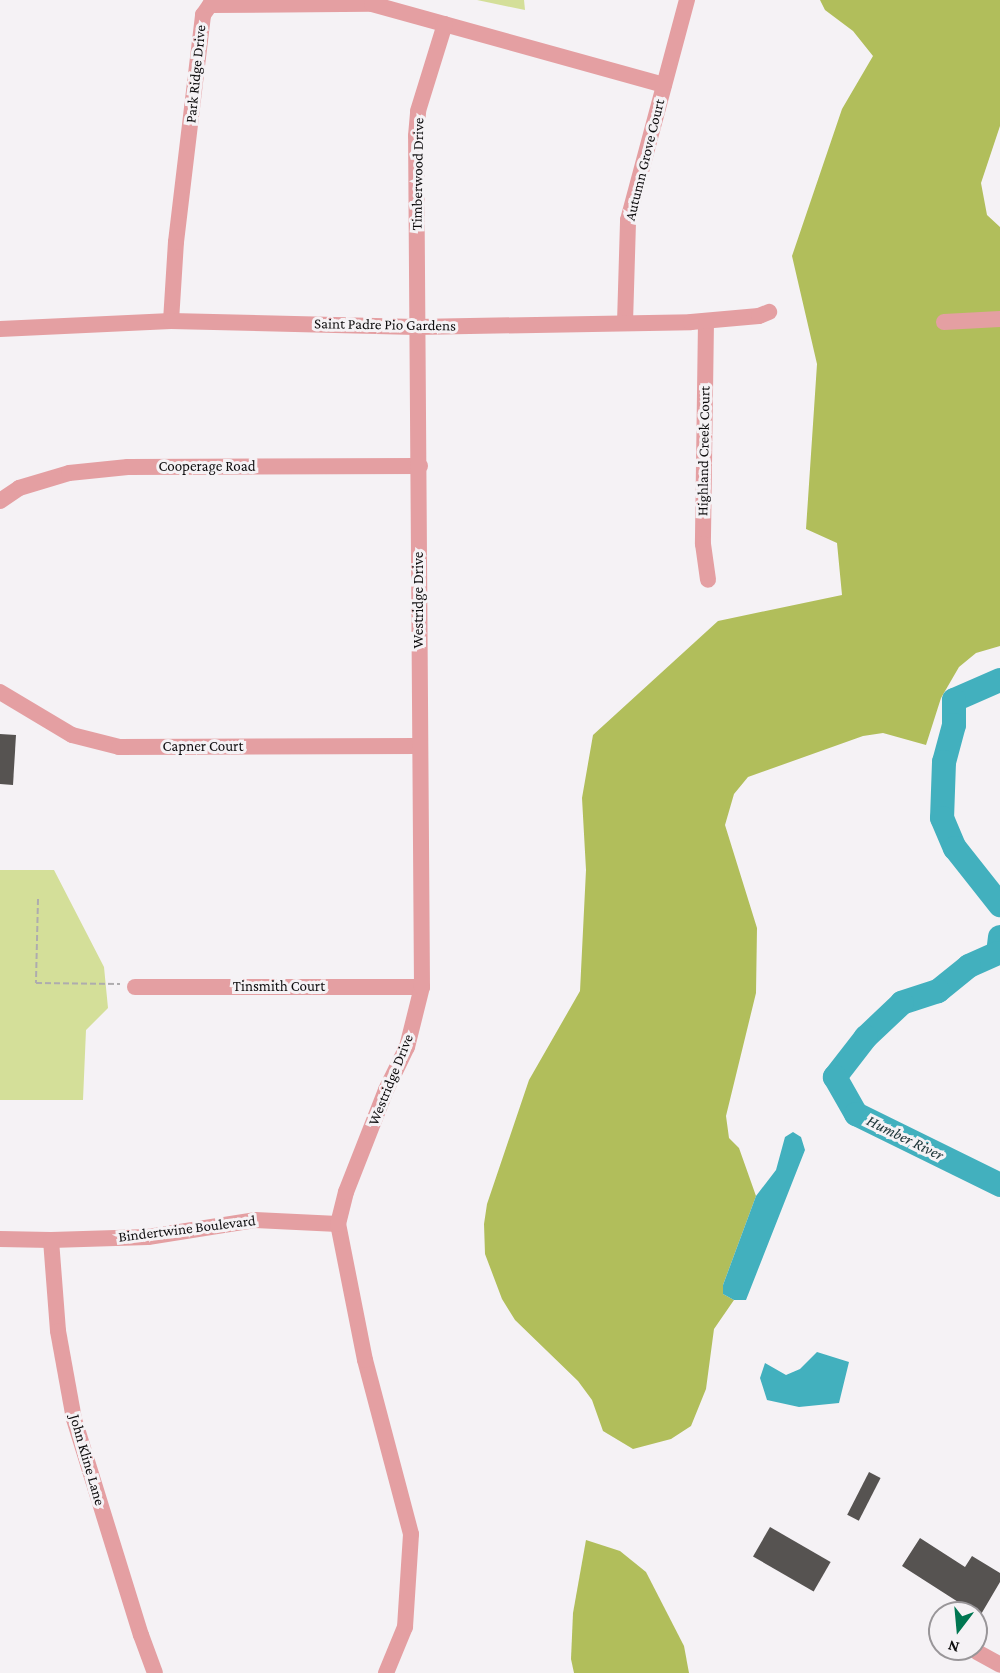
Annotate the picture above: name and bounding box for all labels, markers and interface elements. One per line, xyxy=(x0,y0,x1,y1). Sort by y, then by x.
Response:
street label: Park Ridge Drive xyxy=(182,24,210,124)
street label: Autumn Grove Court xyxy=(621,97,669,223)
street label: Timberwood Drive xyxy=(408,117,428,231)
street label: Saint Padre Pio Gardens xyxy=(314,315,456,335)
street label: Highland Creek Court xyxy=(694,386,714,516)
street label: Cooperage Road xyxy=(158,458,256,476)
street label: Westridge Drive xyxy=(410,552,428,648)
street label: Capner Court xyxy=(163,738,243,756)
street label: Tinsmith Court xyxy=(233,978,325,996)
street label: Westridge Drive xyxy=(364,1032,418,1128)
water label: Humber River xyxy=(863,1111,947,1165)
street label: Bindertwine Boulevard xyxy=(117,1212,257,1246)
street label: John Kline Lane xyxy=(65,1412,109,1508)
north arrow xyxy=(928,1601,988,1661)
text: N xyxy=(946,1637,961,1657)

